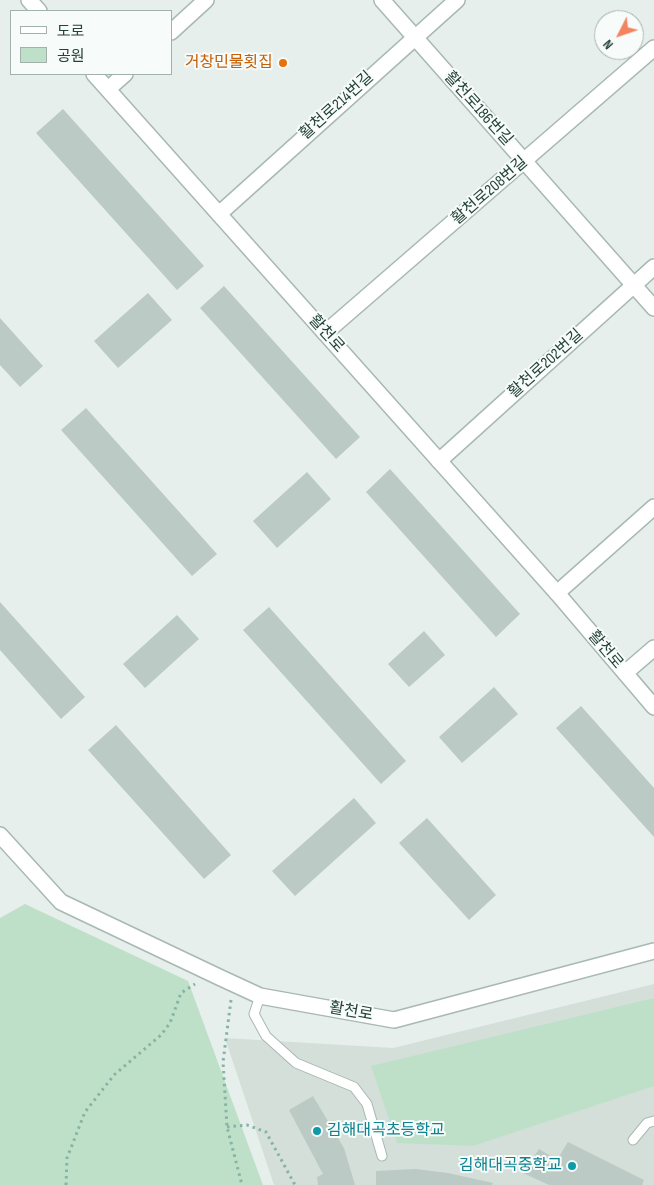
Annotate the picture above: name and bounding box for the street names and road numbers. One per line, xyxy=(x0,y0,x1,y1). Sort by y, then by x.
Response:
street label: 활천로214번길 xyxy=(296,68,378,144)
street label: 활천로186번길 xyxy=(440,68,516,150)
street label: 활천로208번길 xyxy=(448,153,532,229)
street label: 활천로 xyxy=(304,311,348,357)
street label: 활천로202번길 xyxy=(505,325,587,403)
street label: 활천로 xyxy=(583,627,627,673)
street label: 활천로 xyxy=(328,999,374,1025)

